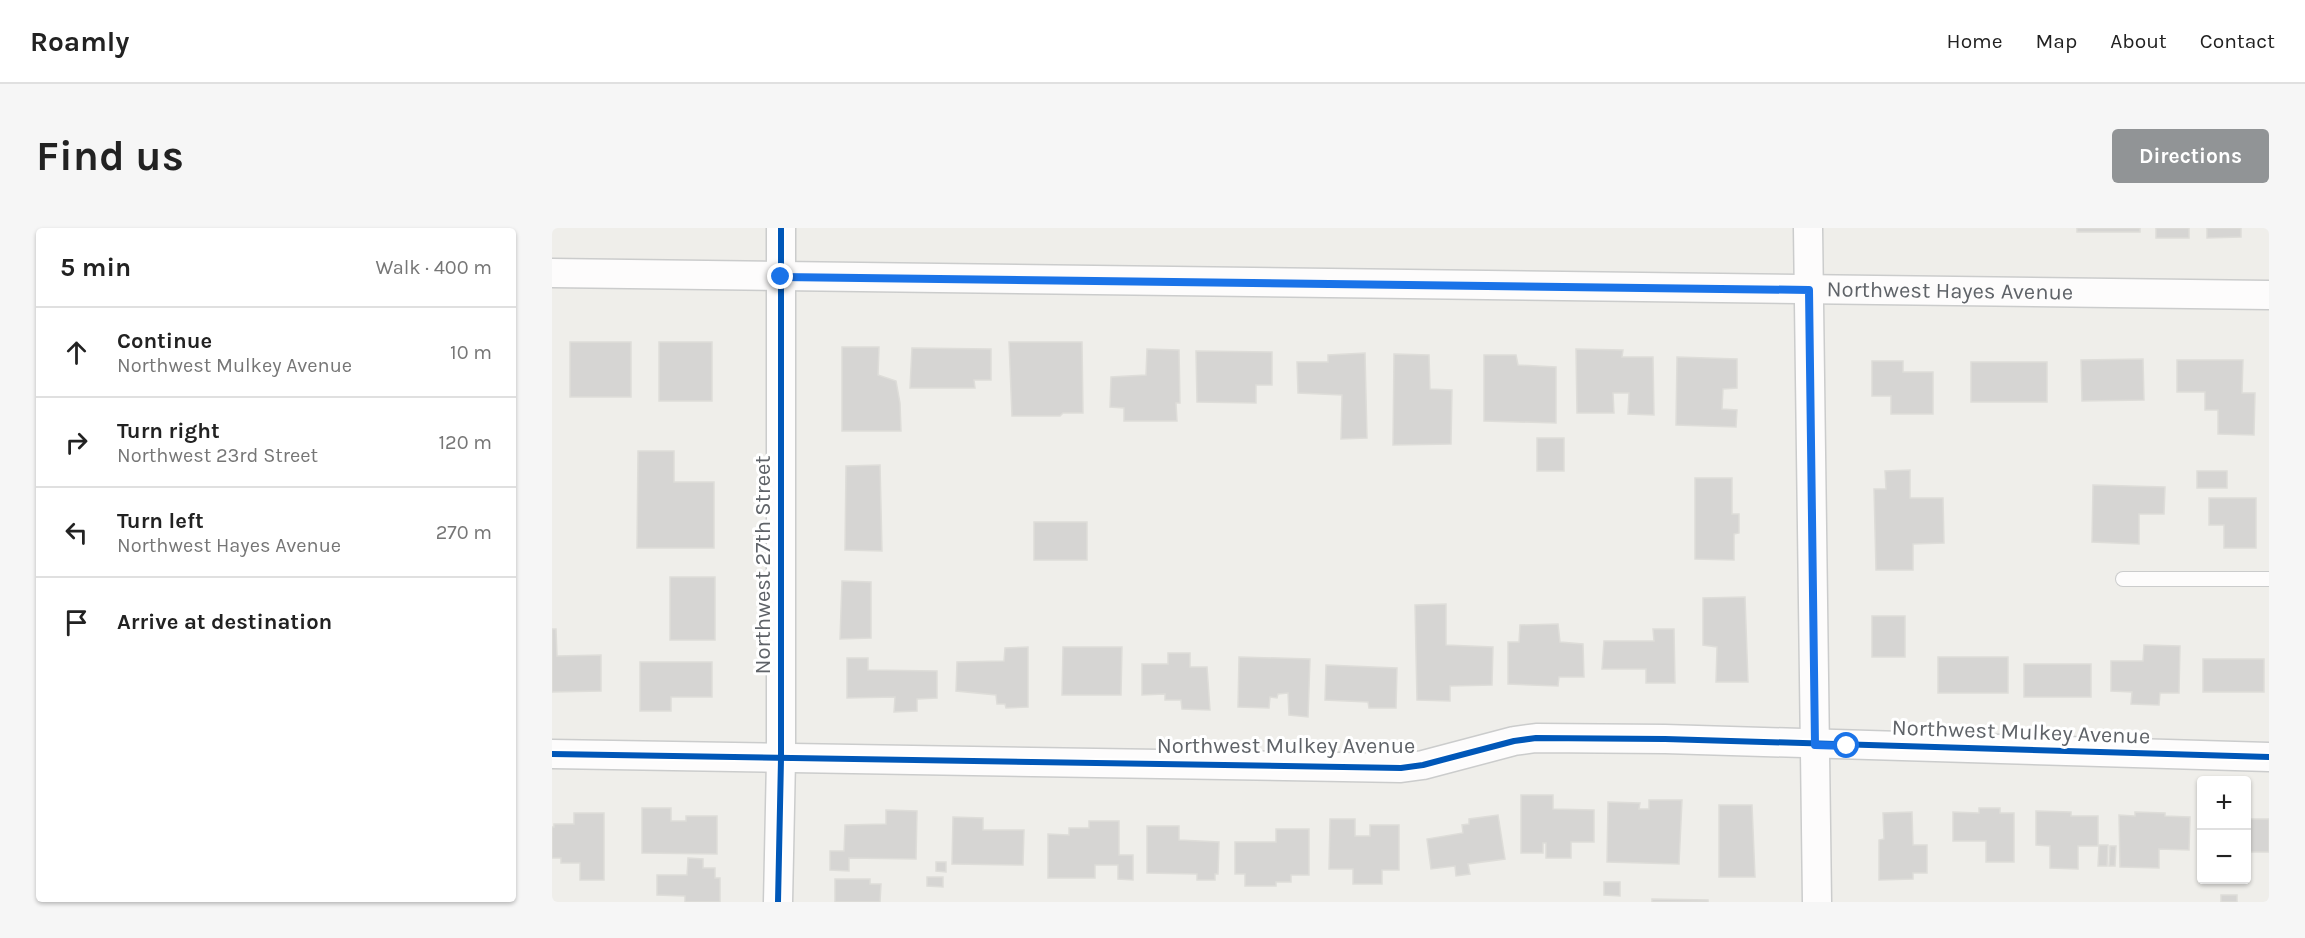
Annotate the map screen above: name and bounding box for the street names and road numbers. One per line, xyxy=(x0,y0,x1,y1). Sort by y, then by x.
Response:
street label: Northwest Hayes Avenue xyxy=(1826,276,2073,305)
street label: Northwest 27th Street xyxy=(750,455,776,675)
street label: Northwest Mulkey Avenue xyxy=(1891,714,2151,750)
street label: Northwest Mulkey Avenue xyxy=(1157,733,1415,759)

